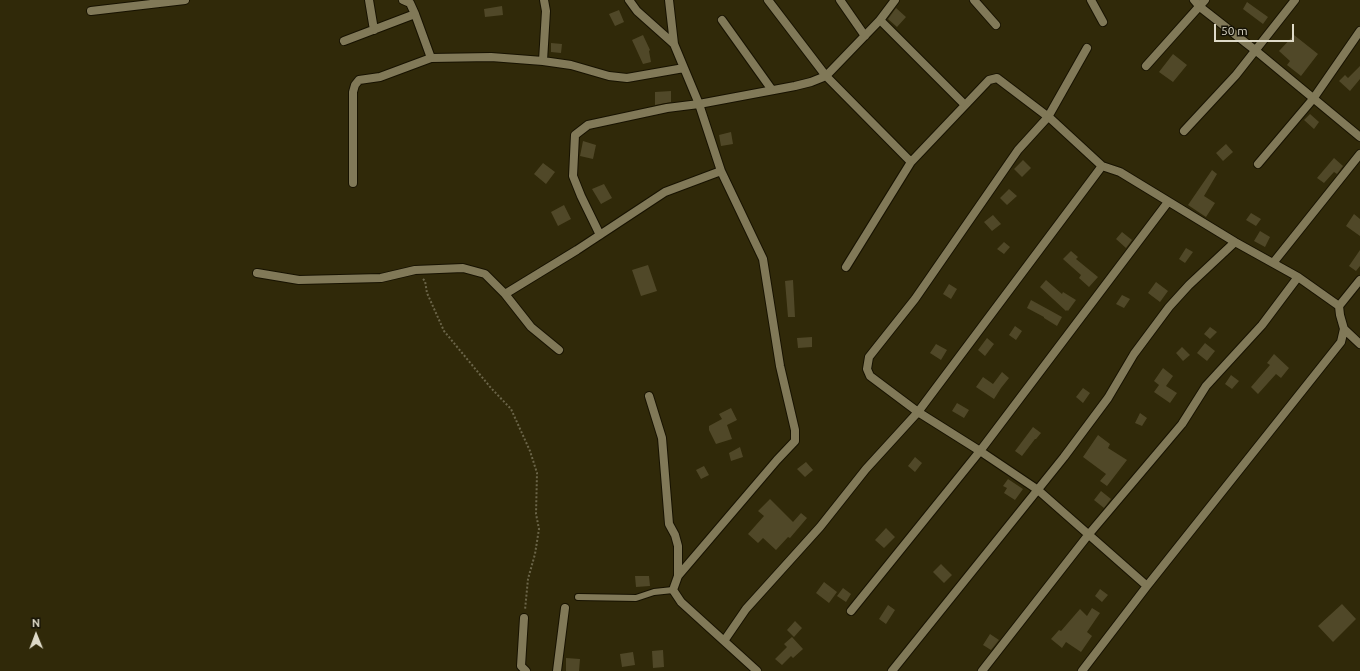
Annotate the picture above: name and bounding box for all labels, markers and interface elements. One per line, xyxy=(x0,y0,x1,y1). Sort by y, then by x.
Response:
scale bar xyxy=(1216,16,1296,42)
text: 50 m xyxy=(1221,24,1248,37)
north arrow xyxy=(16,615,56,655)
text: N xyxy=(32,617,40,629)

